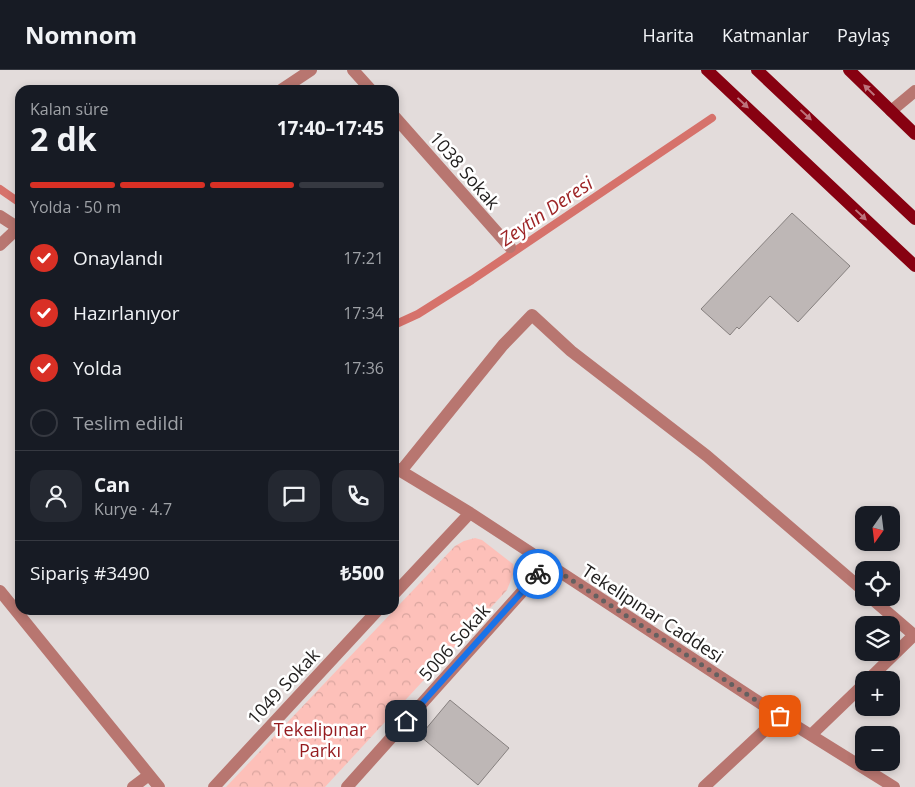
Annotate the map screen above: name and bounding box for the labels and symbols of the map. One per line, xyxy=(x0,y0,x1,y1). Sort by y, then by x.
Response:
one-way arrow xyxy=(864,84,876,96)
one-way arrow xyxy=(736,97,748,109)
one-way arrow xyxy=(799,109,811,121)
street label: 1038 Sokak xyxy=(425,126,506,214)
water label: Zeytin Deresi xyxy=(493,170,599,252)
one-way arrow xyxy=(855,209,867,221)
north arrow xyxy=(855,506,900,551)
courier xyxy=(513,549,563,599)
street label: Tekelipınar Caddesi xyxy=(578,558,728,668)
street label: 5006 Sokak xyxy=(413,598,495,686)
street label: 1049 Sokak xyxy=(242,643,325,729)
pin xyxy=(759,695,801,737)
pin xyxy=(385,700,427,742)
park label: Tekelipınar Parkı xyxy=(274,717,367,762)

